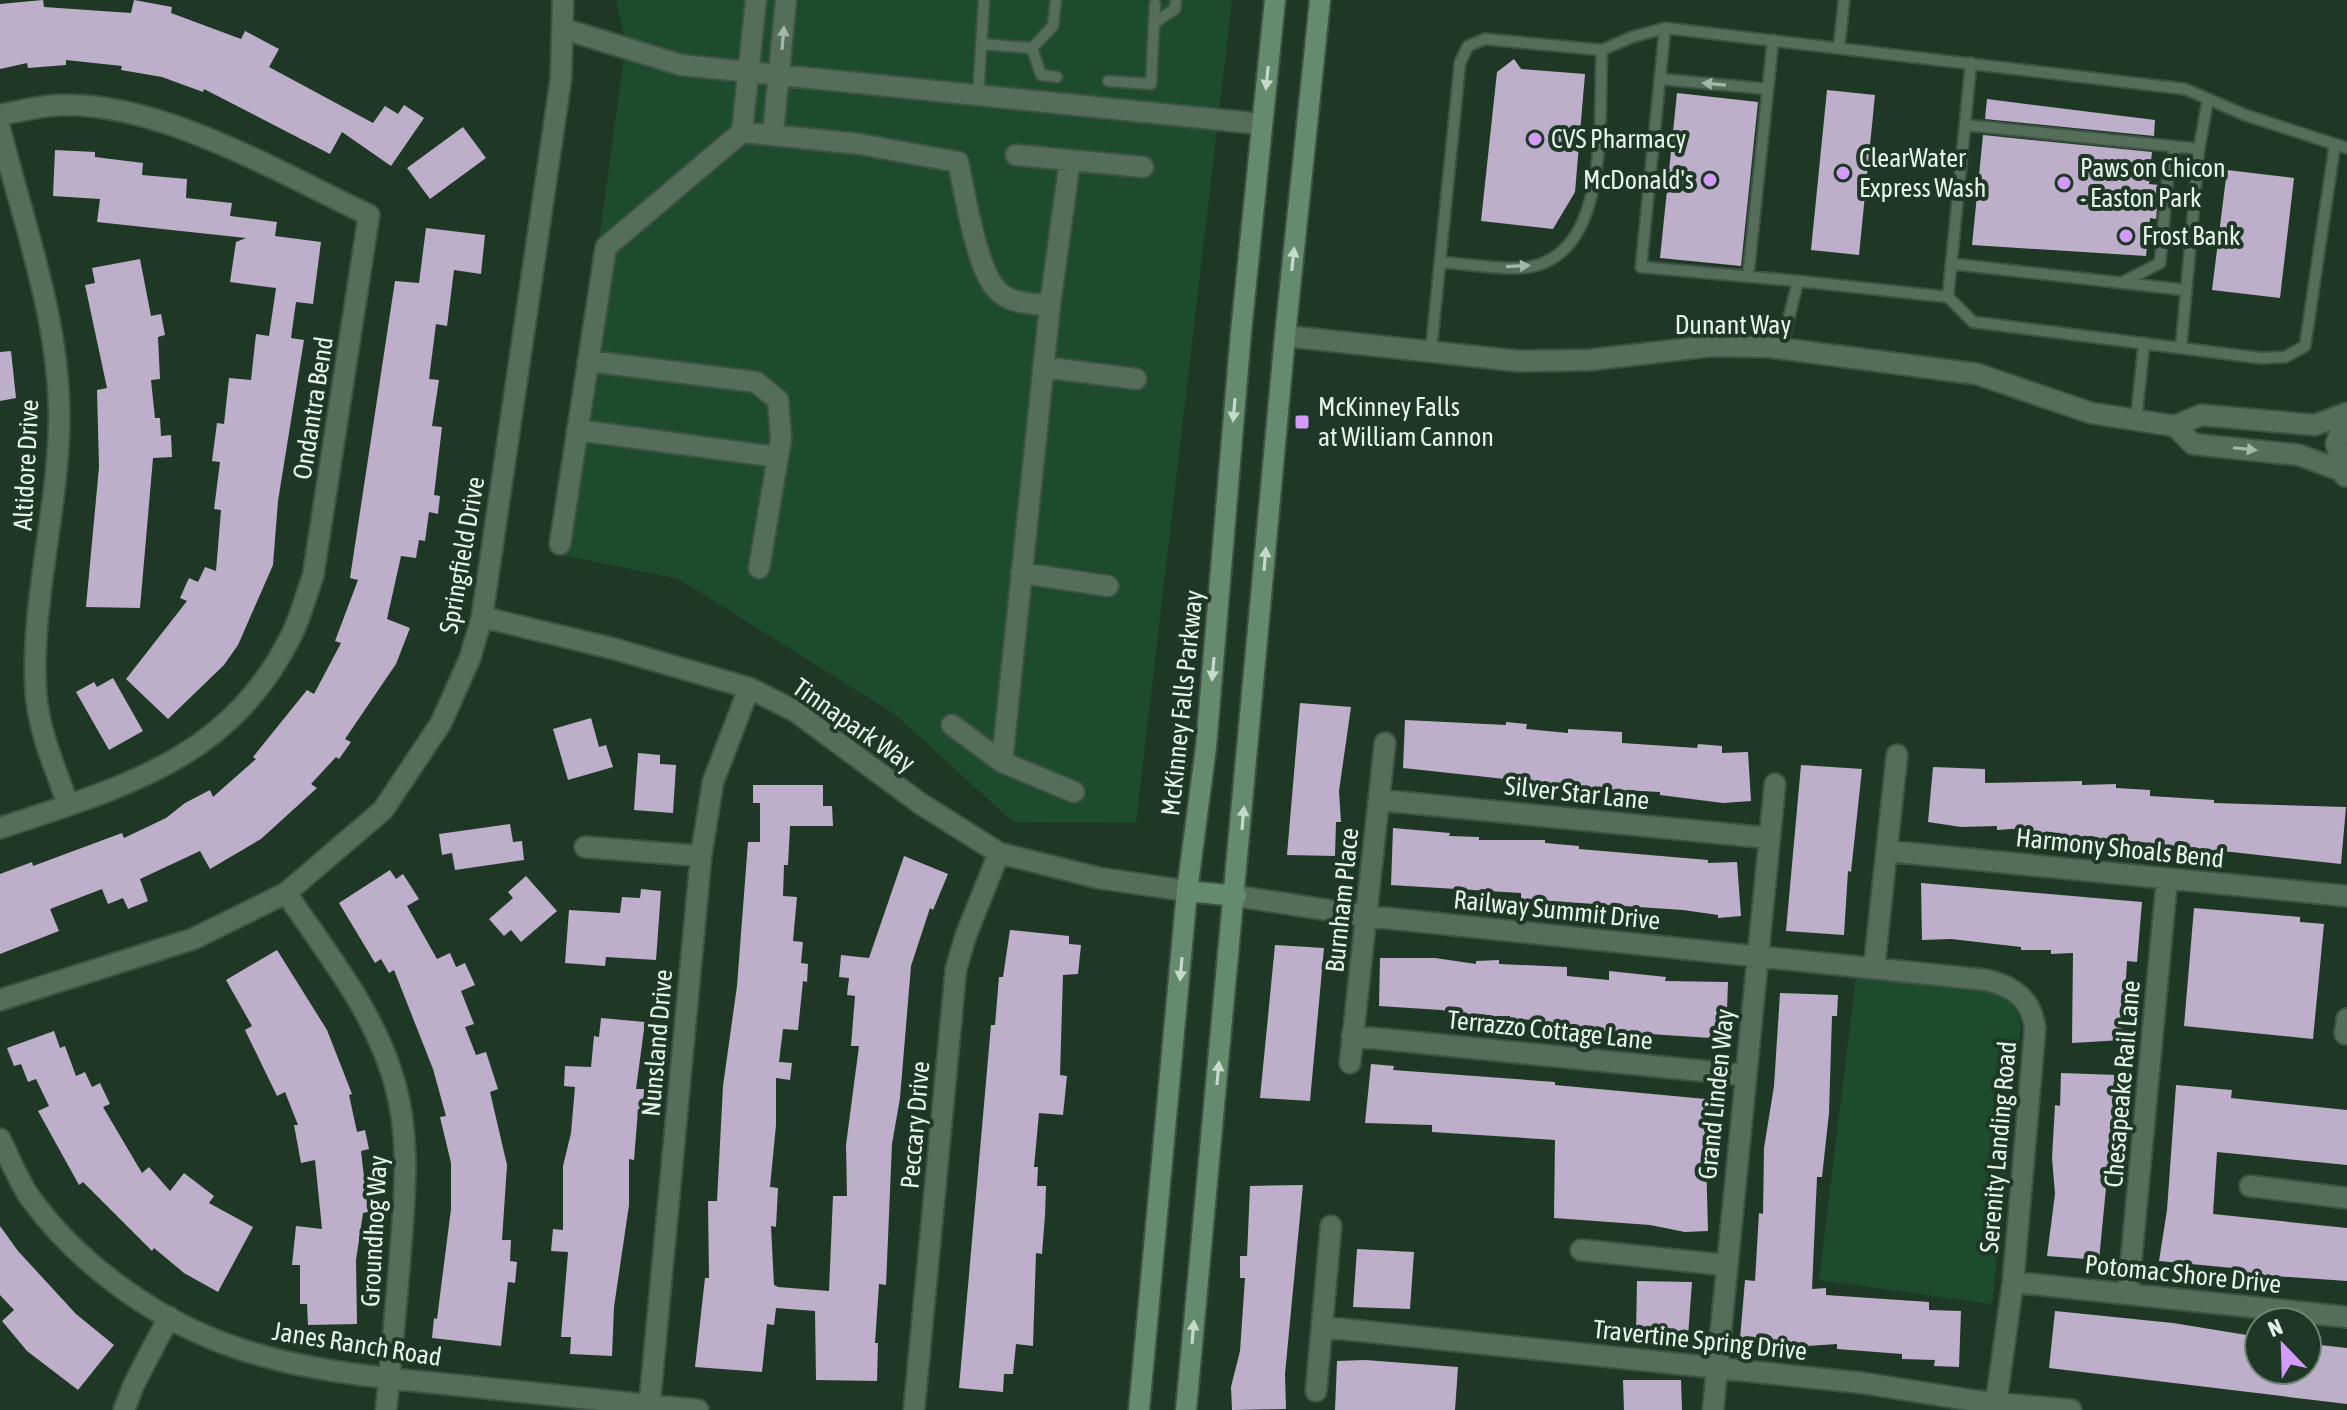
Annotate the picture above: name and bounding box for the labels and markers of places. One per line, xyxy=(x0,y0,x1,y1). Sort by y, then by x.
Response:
place label: CVS Pharmacy xyxy=(1551,124,1686,154)
marker: CVS Pharmacy xyxy=(1526,130,1544,148)
place label: ClearWater Express Wash xyxy=(1859,143,1986,203)
place label: Paws on Chicon - Easton Park xyxy=(2080,153,2226,213)
marker: ClearWater Express Wash xyxy=(1834,164,1852,182)
place label: McDonald's xyxy=(1583,165,1694,195)
marker: McDonald's xyxy=(1701,171,1719,189)
marker: Paws on Chicon - Easton Park xyxy=(2055,174,2073,192)
place label: Frost Bank xyxy=(2142,221,2241,251)
marker: Frost Bank xyxy=(2117,227,2135,245)
place label: McKinney Falls at William Cannon xyxy=(1318,392,1494,452)
marker: McKinney Falls at William Cannon xyxy=(1293,413,1311,431)

